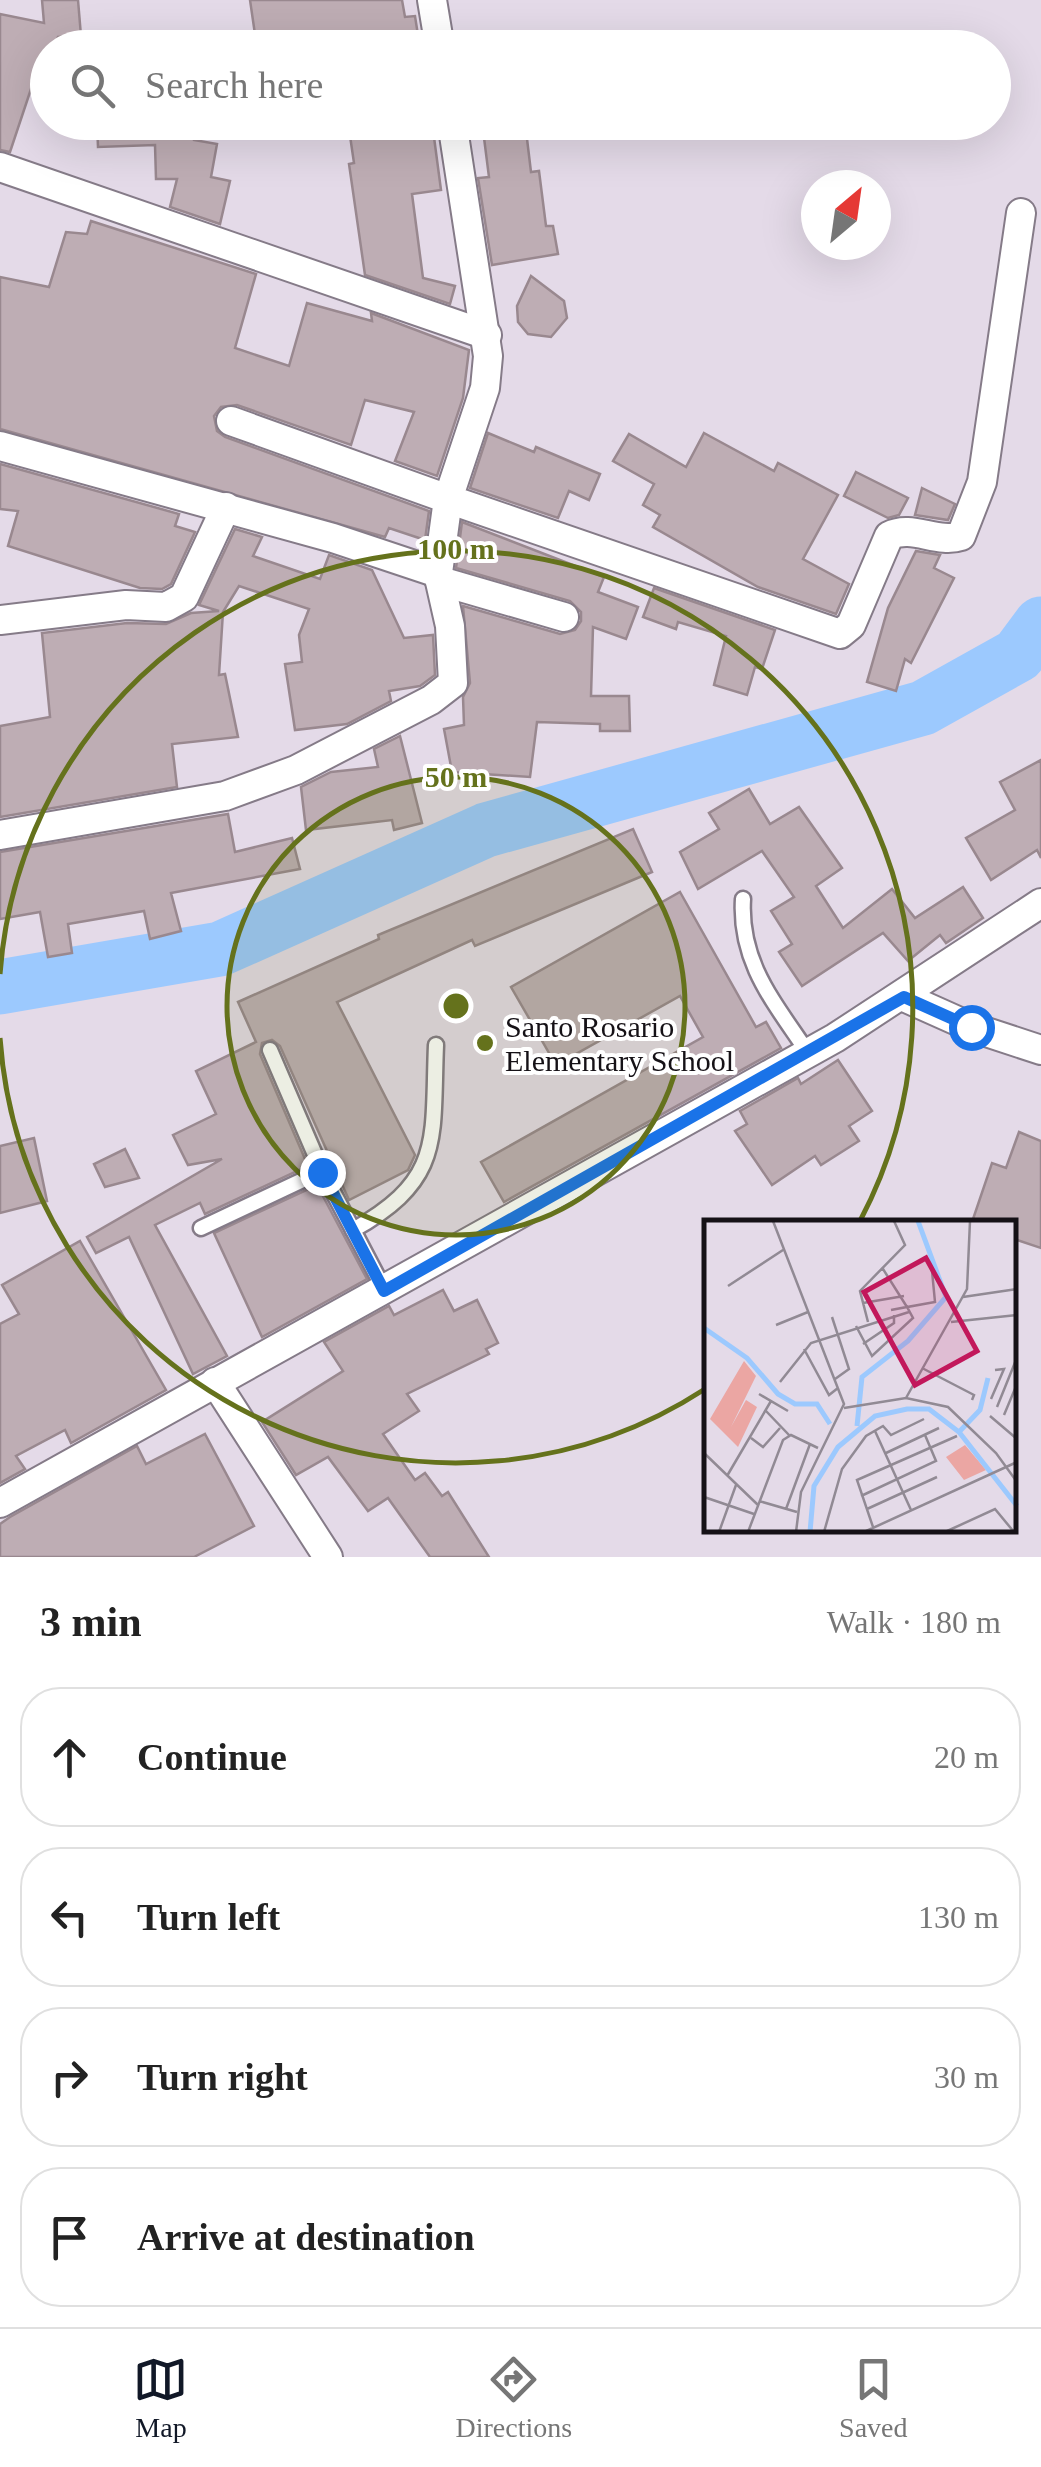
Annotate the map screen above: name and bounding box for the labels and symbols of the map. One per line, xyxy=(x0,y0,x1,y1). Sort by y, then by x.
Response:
north arrow xyxy=(801,170,891,260)
text: 100 m xyxy=(417,532,495,565)
text: 50 m xyxy=(425,760,487,793)
centre of rings xyxy=(438,988,474,1024)
route start xyxy=(949,1005,995,1051)
place label: Santo Rosario Elementary School xyxy=(505,1010,734,1077)
marker: Santo Rosario Elementary School xyxy=(474,1032,496,1054)
route end xyxy=(300,1150,346,1196)
inset map xyxy=(704,1220,1016,1532)

